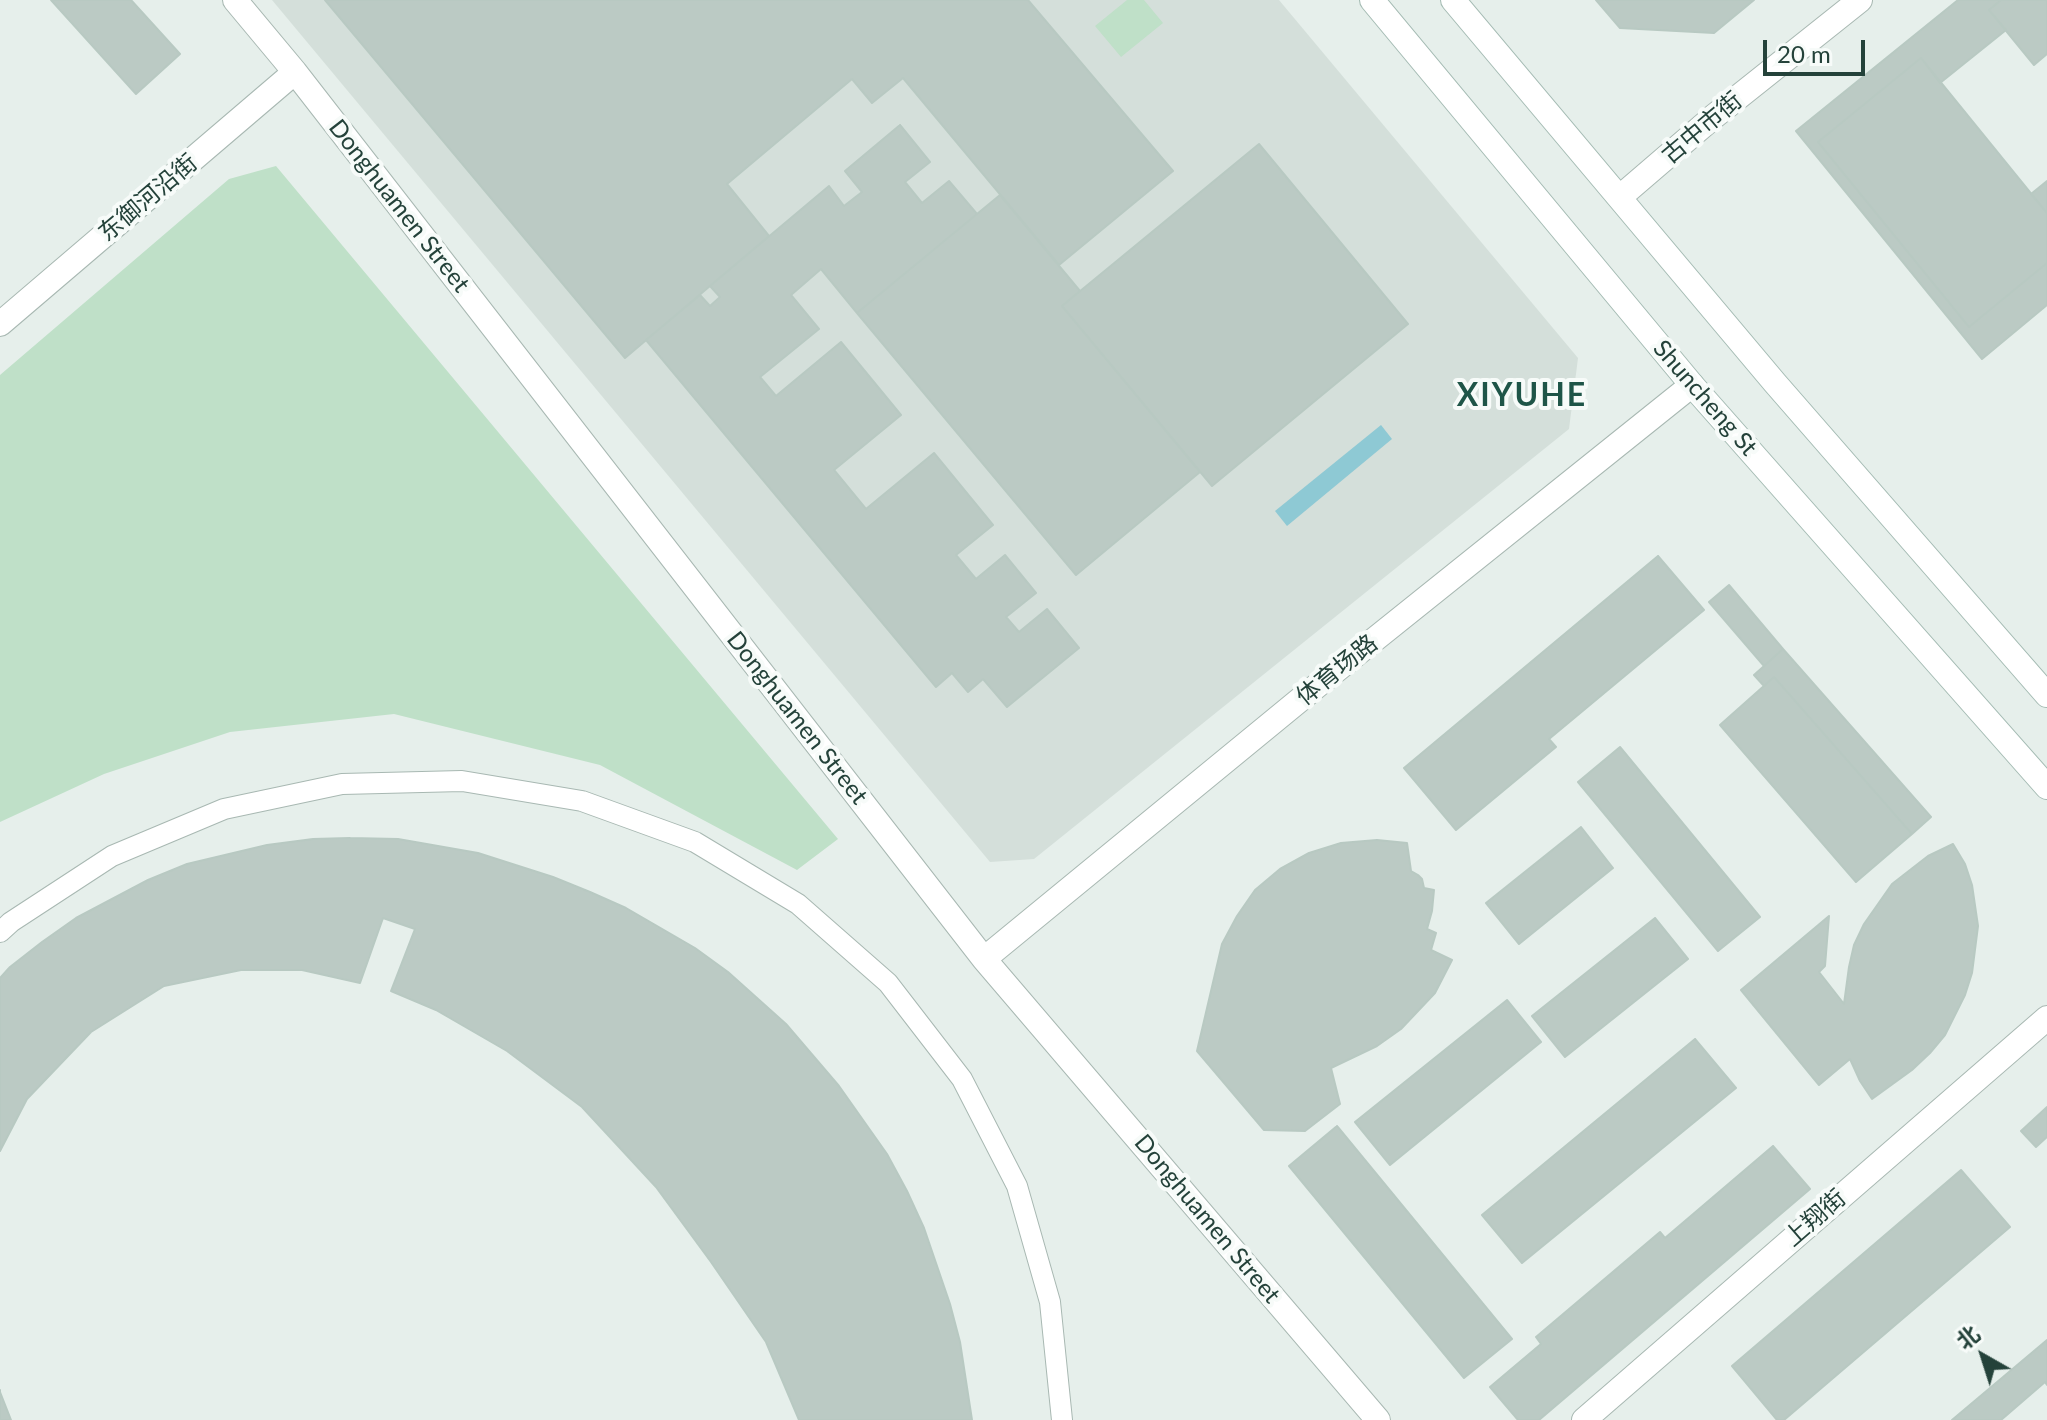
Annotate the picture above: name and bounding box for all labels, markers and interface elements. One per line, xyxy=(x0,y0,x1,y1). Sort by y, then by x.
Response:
scale bar xyxy=(1767,24,1869,74)
text: 20 m xyxy=(1777,39,1831,68)
street label: 古中市街 xyxy=(1656,86,1748,170)
street label: Donghuamen Street xyxy=(323,114,475,298)
street label: 东御河沿街 xyxy=(93,148,203,248)
street label: Shuncheng St xyxy=(1647,334,1763,462)
district label: XIYUHE xyxy=(1457,377,1587,415)
street label: Donghuamen Street xyxy=(721,626,873,810)
street label: 体育场路 xyxy=(1291,629,1383,711)
street label: Donghuamen Street xyxy=(1128,1129,1286,1309)
street label: 上翔街 xyxy=(1778,1184,1852,1252)
north arrow xyxy=(1943,1316,2023,1396)
text: 北 xyxy=(1951,1320,1985,1354)

